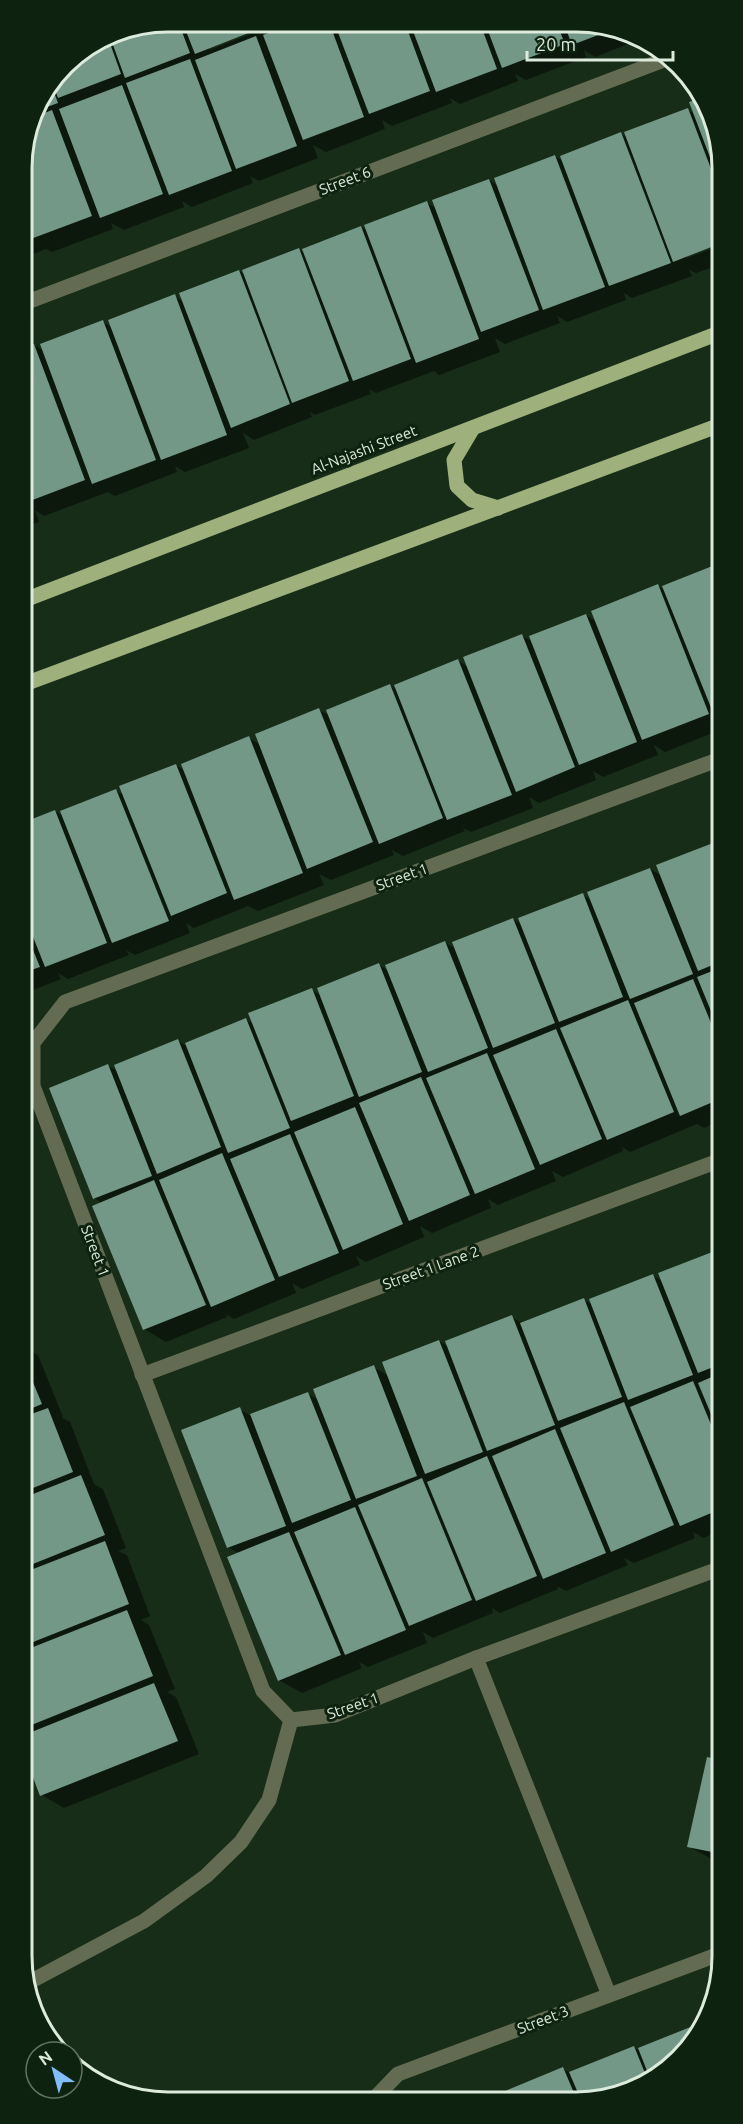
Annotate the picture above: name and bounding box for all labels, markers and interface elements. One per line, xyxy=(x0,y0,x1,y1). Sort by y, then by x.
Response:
scale bar xyxy=(527,24,672,62)
text: 20 m xyxy=(536,34,576,54)
street label: Street 6 xyxy=(317,163,373,198)
street label: Al-Najashi Street xyxy=(309,422,419,478)
street label: Street 1 xyxy=(374,859,430,894)
street label: Street 1 xyxy=(78,1223,113,1279)
street label: Street 1 Lane 2 xyxy=(380,1242,481,1293)
street label: Street 1 xyxy=(325,1689,381,1722)
street label: Street 3 xyxy=(515,2002,571,2037)
north arrow xyxy=(24,2040,84,2100)
text: N xyxy=(35,2047,55,2069)

